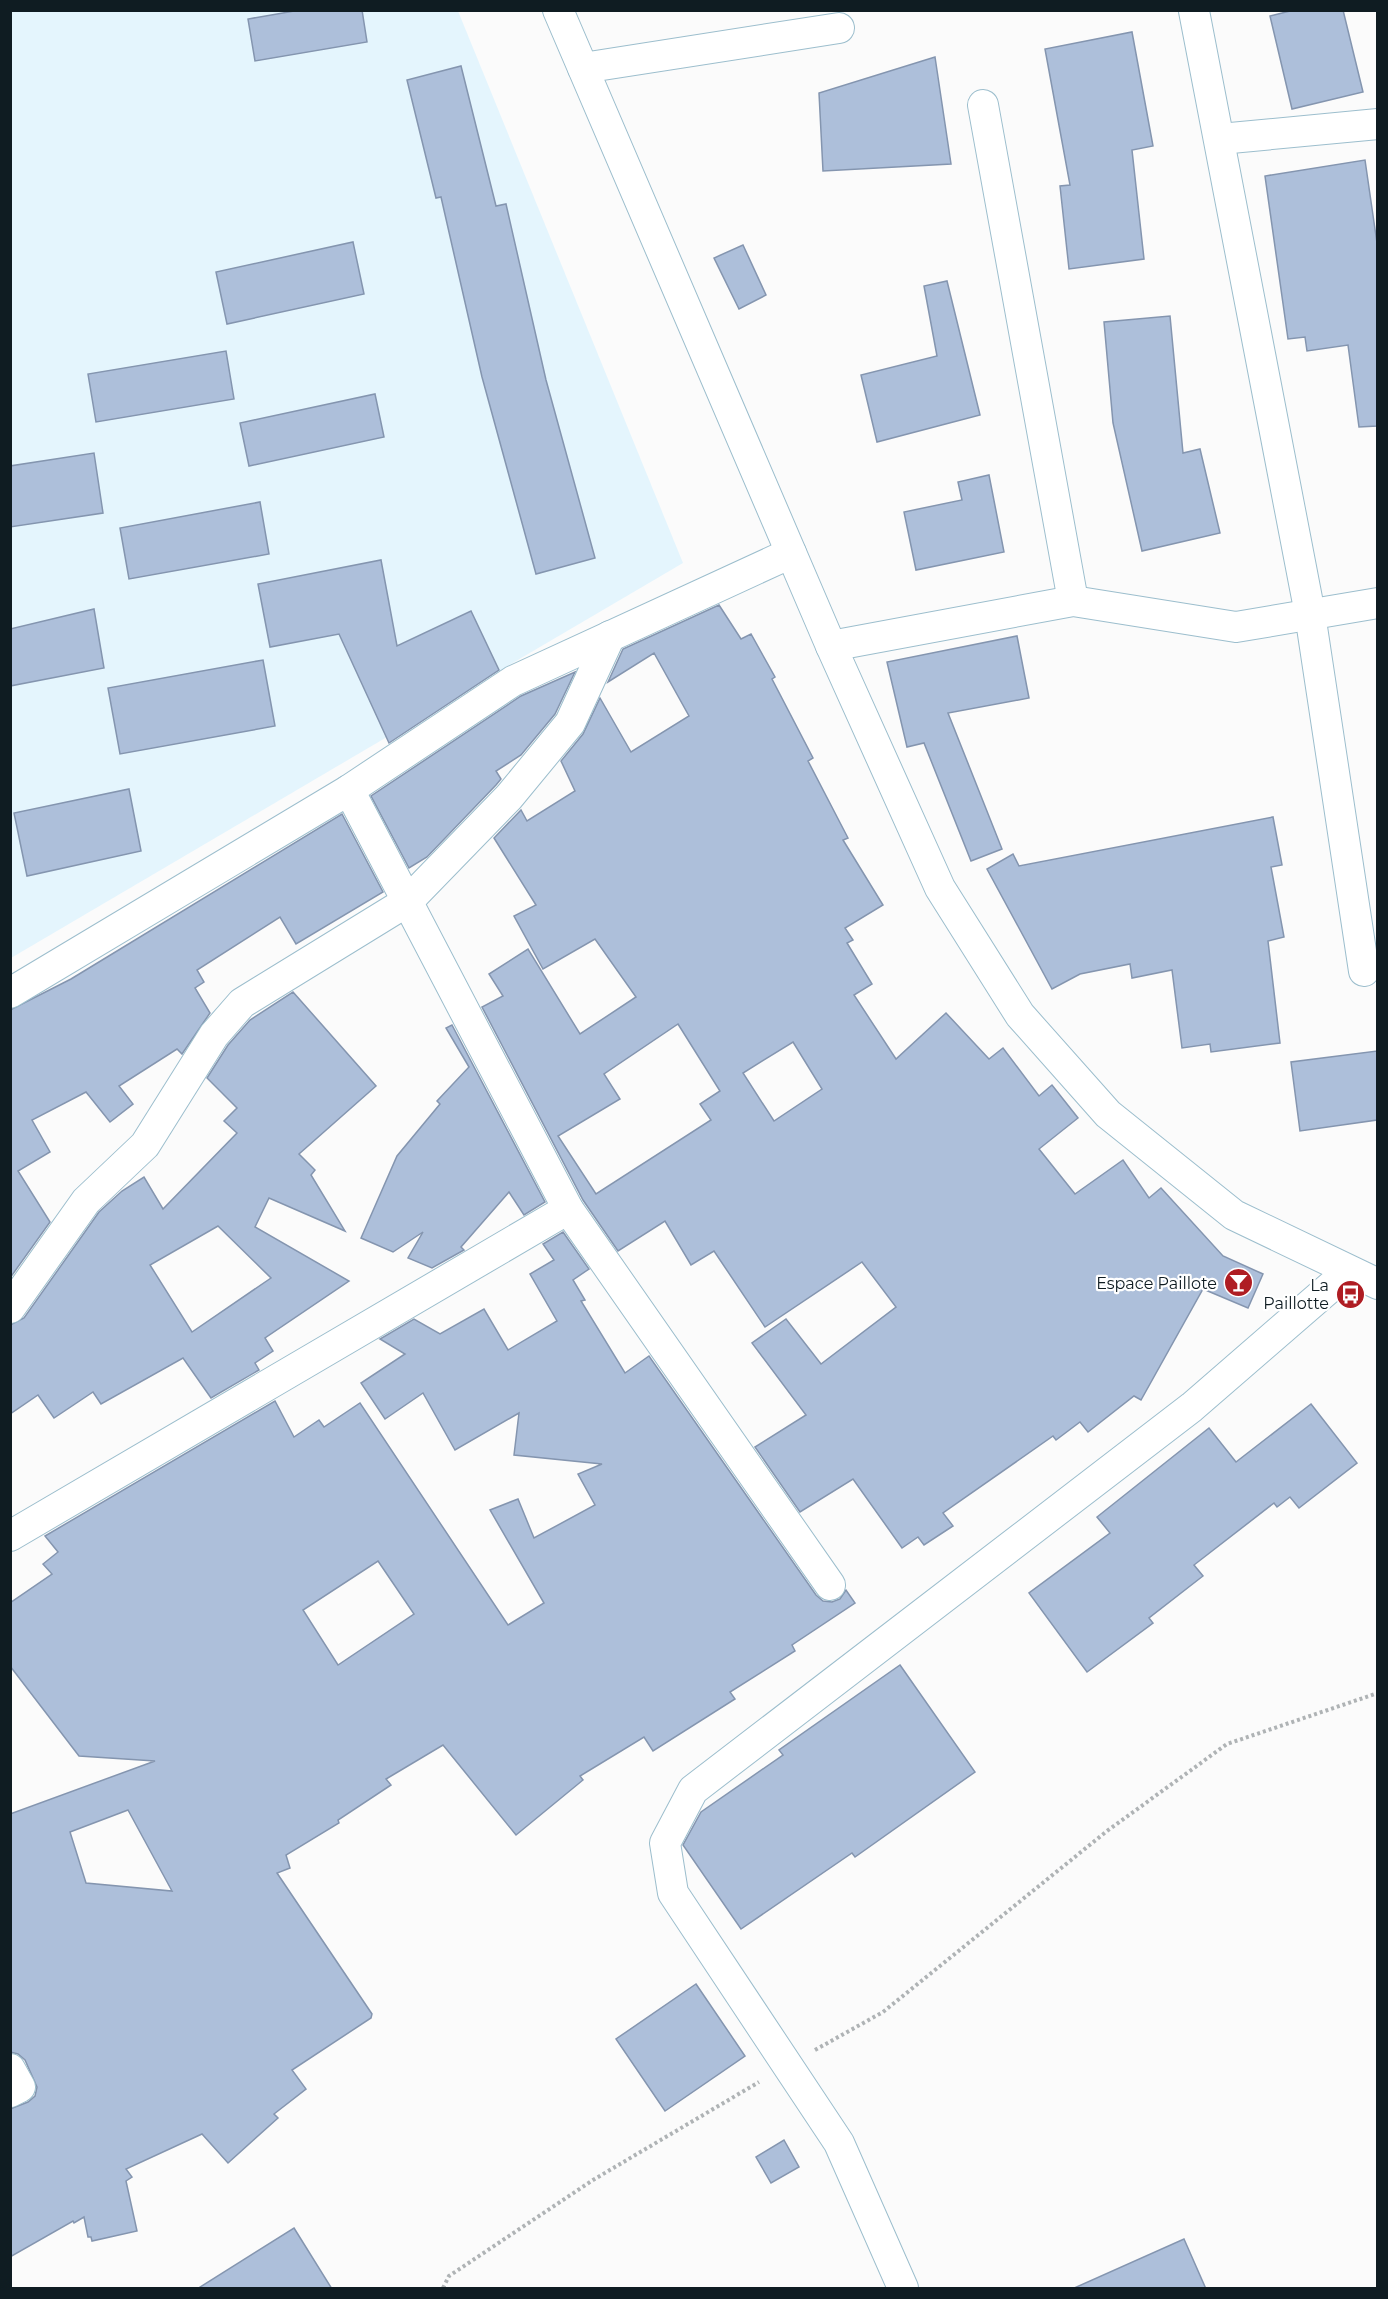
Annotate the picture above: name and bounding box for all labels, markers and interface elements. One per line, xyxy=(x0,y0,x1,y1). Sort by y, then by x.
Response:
bar icon: Espace Paillote xyxy=(1222,1267,1254,1299)
place label: Espace Paillote xyxy=(1096,1274,1217,1293)
place label: La Paillotte xyxy=(1263,1276,1329,1313)
bus stop icon: La Paillotte xyxy=(1334,1278,1366,1310)

